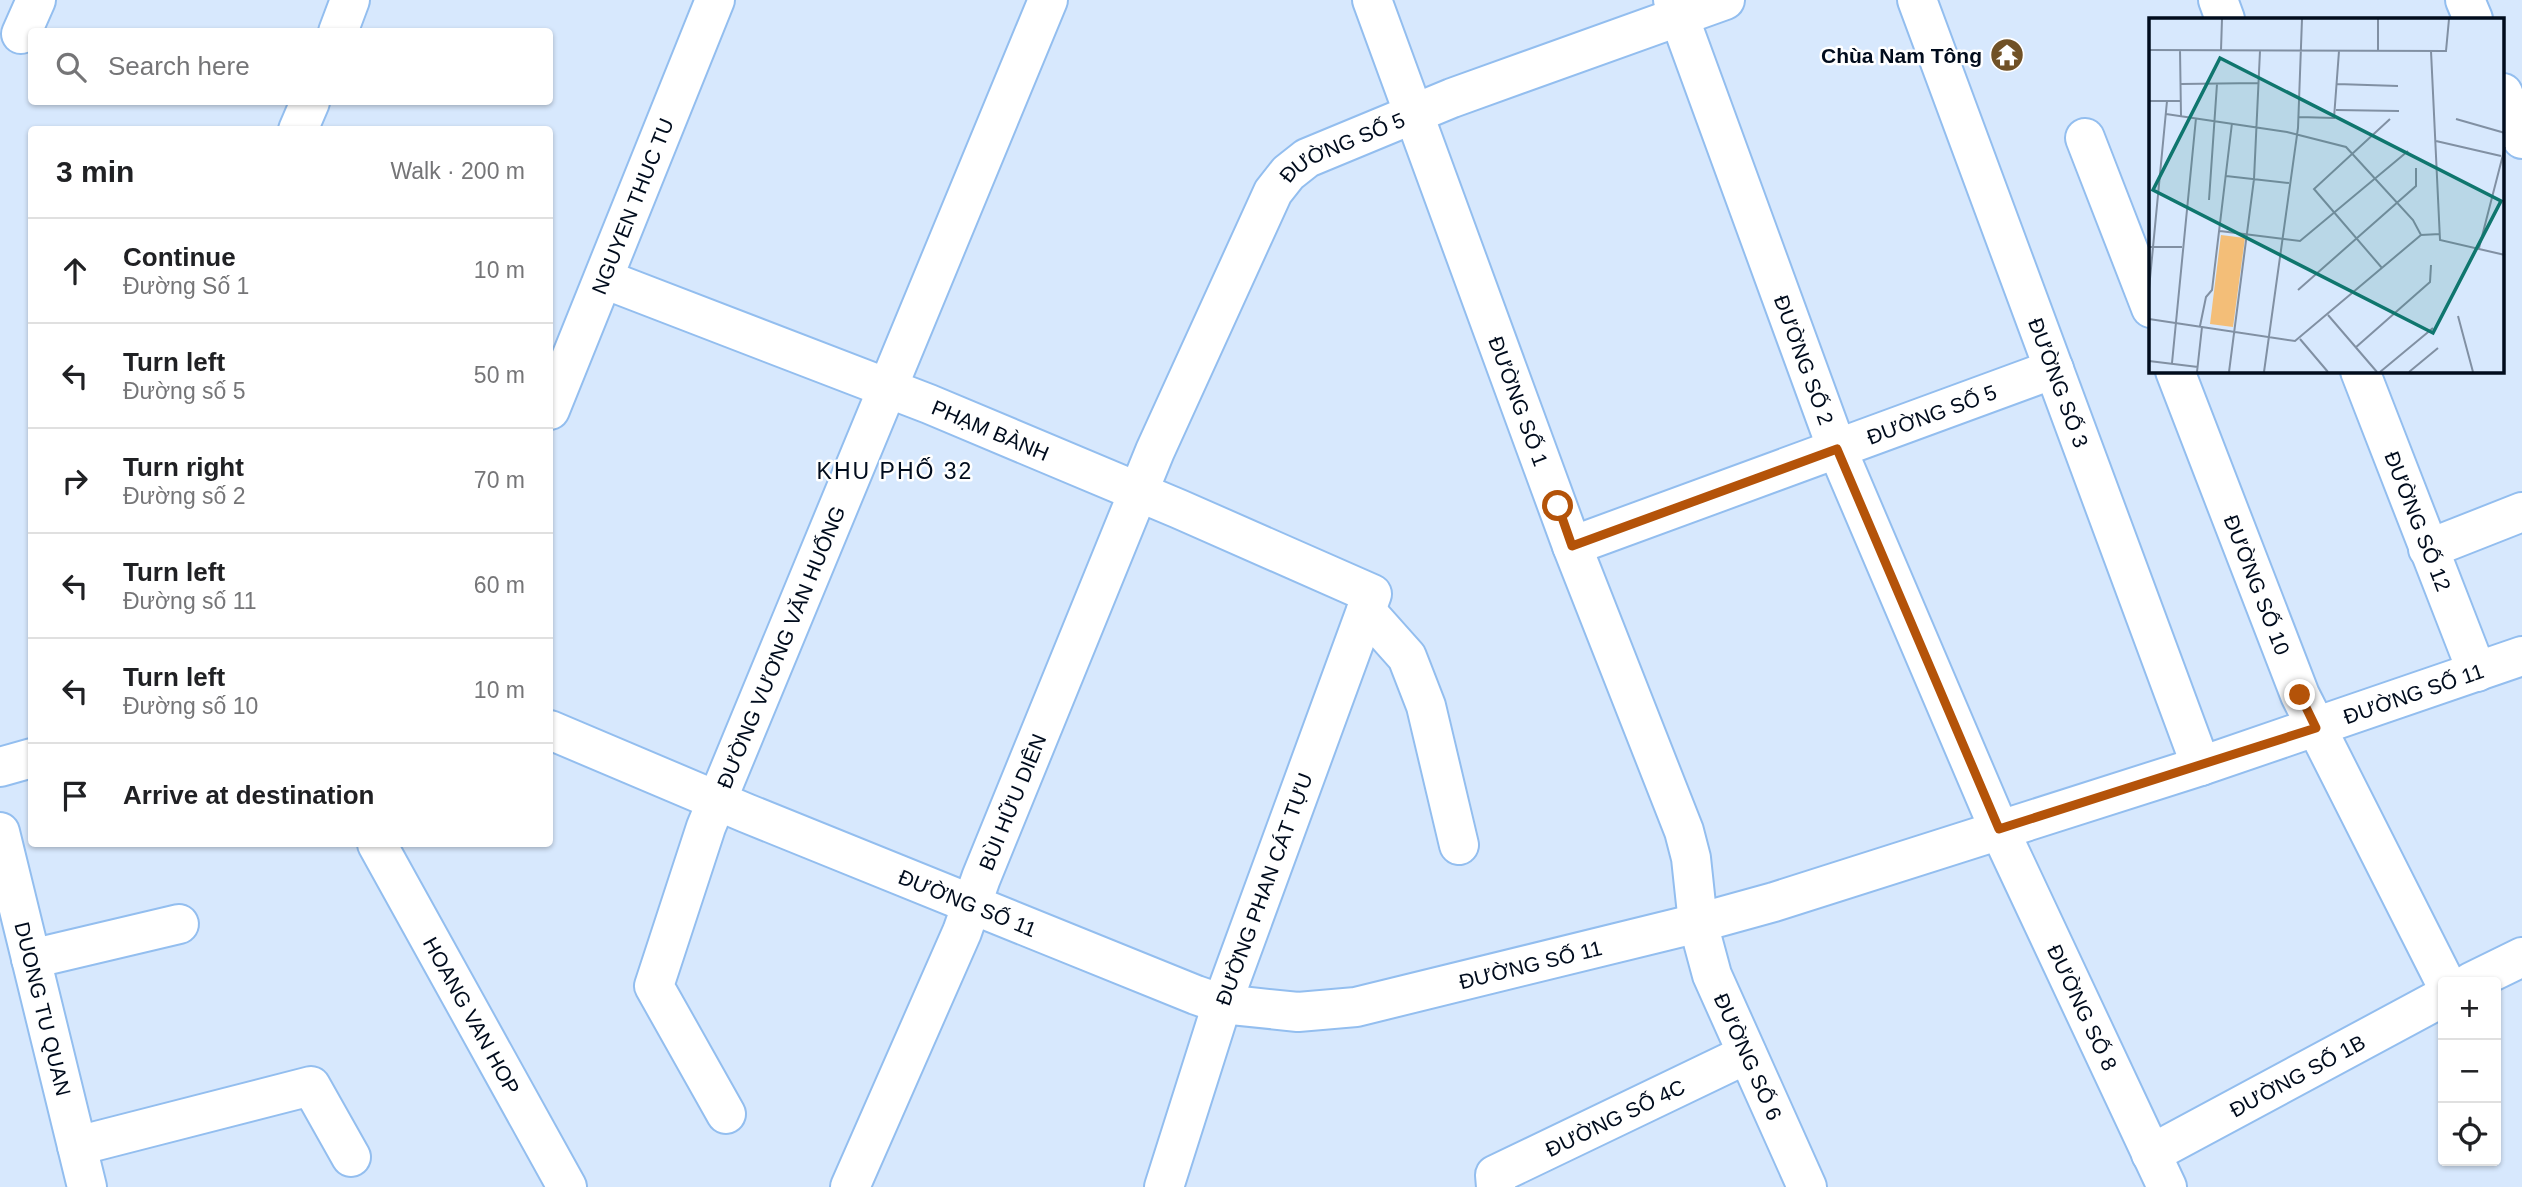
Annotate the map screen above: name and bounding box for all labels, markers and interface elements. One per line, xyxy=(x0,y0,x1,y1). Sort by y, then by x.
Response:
inset map xyxy=(2149,18,2504,373)
search box xyxy=(28,28,553,105)
temple icon: Chùa Nam Tông xyxy=(1988,36,2026,74)
place label: Chùa Nam Tông xyxy=(1821,44,1982,67)
icon: search xyxy=(52,48,90,86)
text: Search here xyxy=(108,51,250,81)
street label: ĐƯỜNG SỐ 5 xyxy=(1274,107,1408,186)
street label: NGUYEN THUC TU xyxy=(587,115,677,297)
text: 3 min xyxy=(56,155,134,188)
text: Walk · 200 m xyxy=(390,158,525,184)
text: Continue xyxy=(123,242,236,272)
icon: ahead xyxy=(56,252,94,290)
text: 10 m xyxy=(474,257,525,283)
text: Đường Số 1 xyxy=(123,273,249,299)
street label: ĐƯỜNG SỐ 2 xyxy=(1770,292,1839,428)
street label: ĐƯỜNG SỐ 3 xyxy=(2024,315,2093,450)
street label: ĐƯỜNG SỐ 1 xyxy=(1485,333,1553,469)
text: Turn left xyxy=(123,347,225,377)
icon: left xyxy=(56,357,94,395)
text: 50 m xyxy=(474,362,525,388)
text: Đường số 5 xyxy=(123,378,246,404)
street label: ĐƯỜNG SỐ 5 xyxy=(1864,380,1999,448)
street label: PHẠM BÀNH xyxy=(929,395,1053,465)
street label: ĐƯỜNG SỐ 12 xyxy=(2381,448,2456,594)
text: Turn right xyxy=(123,452,244,482)
district label: KHU PHỐ 32 xyxy=(817,457,973,484)
icon: right xyxy=(56,462,94,500)
text: 70 m xyxy=(474,467,525,493)
text: Đường số 2 xyxy=(123,483,246,509)
route start xyxy=(1542,490,1573,521)
street label: ĐƯỜNG VƯƠNG VĂN HUỐNG xyxy=(712,503,849,791)
street label: ĐƯỜNG SỐ 10 xyxy=(2220,511,2295,658)
text: Turn left xyxy=(123,557,225,587)
icon: left xyxy=(56,567,94,605)
text: 60 m xyxy=(474,572,525,598)
text: Đường số 11 xyxy=(123,588,257,614)
street label: ĐƯỜNG SỐ 11 xyxy=(2340,659,2486,728)
text: Turn left xyxy=(123,662,225,692)
icon: left xyxy=(56,672,94,710)
text: 10 m xyxy=(474,677,525,703)
route end xyxy=(2284,679,2315,710)
text: Đường số 10 xyxy=(123,693,258,719)
street label: BÙI HỮU DIÊN xyxy=(974,730,1050,873)
street label: ĐƯỜNG PHAN CÁT TỰU xyxy=(1211,770,1317,1008)
icon: arrive xyxy=(56,777,94,815)
text: Arrive at destination xyxy=(123,780,374,810)
street label: ĐƯỜNG SỐ 11 xyxy=(895,865,1040,941)
street label: DUONG TU QUAN xyxy=(11,919,76,1098)
street label: HOANG VAN HOP xyxy=(419,933,525,1098)
street label: ĐƯỜNG SỐ 11 xyxy=(1457,936,1604,993)
street label: ĐƯỜNG SỐ 8 xyxy=(2043,941,2122,1074)
map controls xyxy=(2438,977,2501,1166)
button: + xyxy=(2438,977,2501,1040)
street label: ĐƯỜNG SỐ 6 xyxy=(1710,989,1787,1123)
street label: ĐƯỜNG SỐ 1B xyxy=(2226,1030,2369,1121)
button: − xyxy=(2438,1040,2501,1103)
street label: ĐƯỜNG SỐ 4C xyxy=(1542,1074,1688,1161)
button: locate xyxy=(2438,1103,2501,1166)

